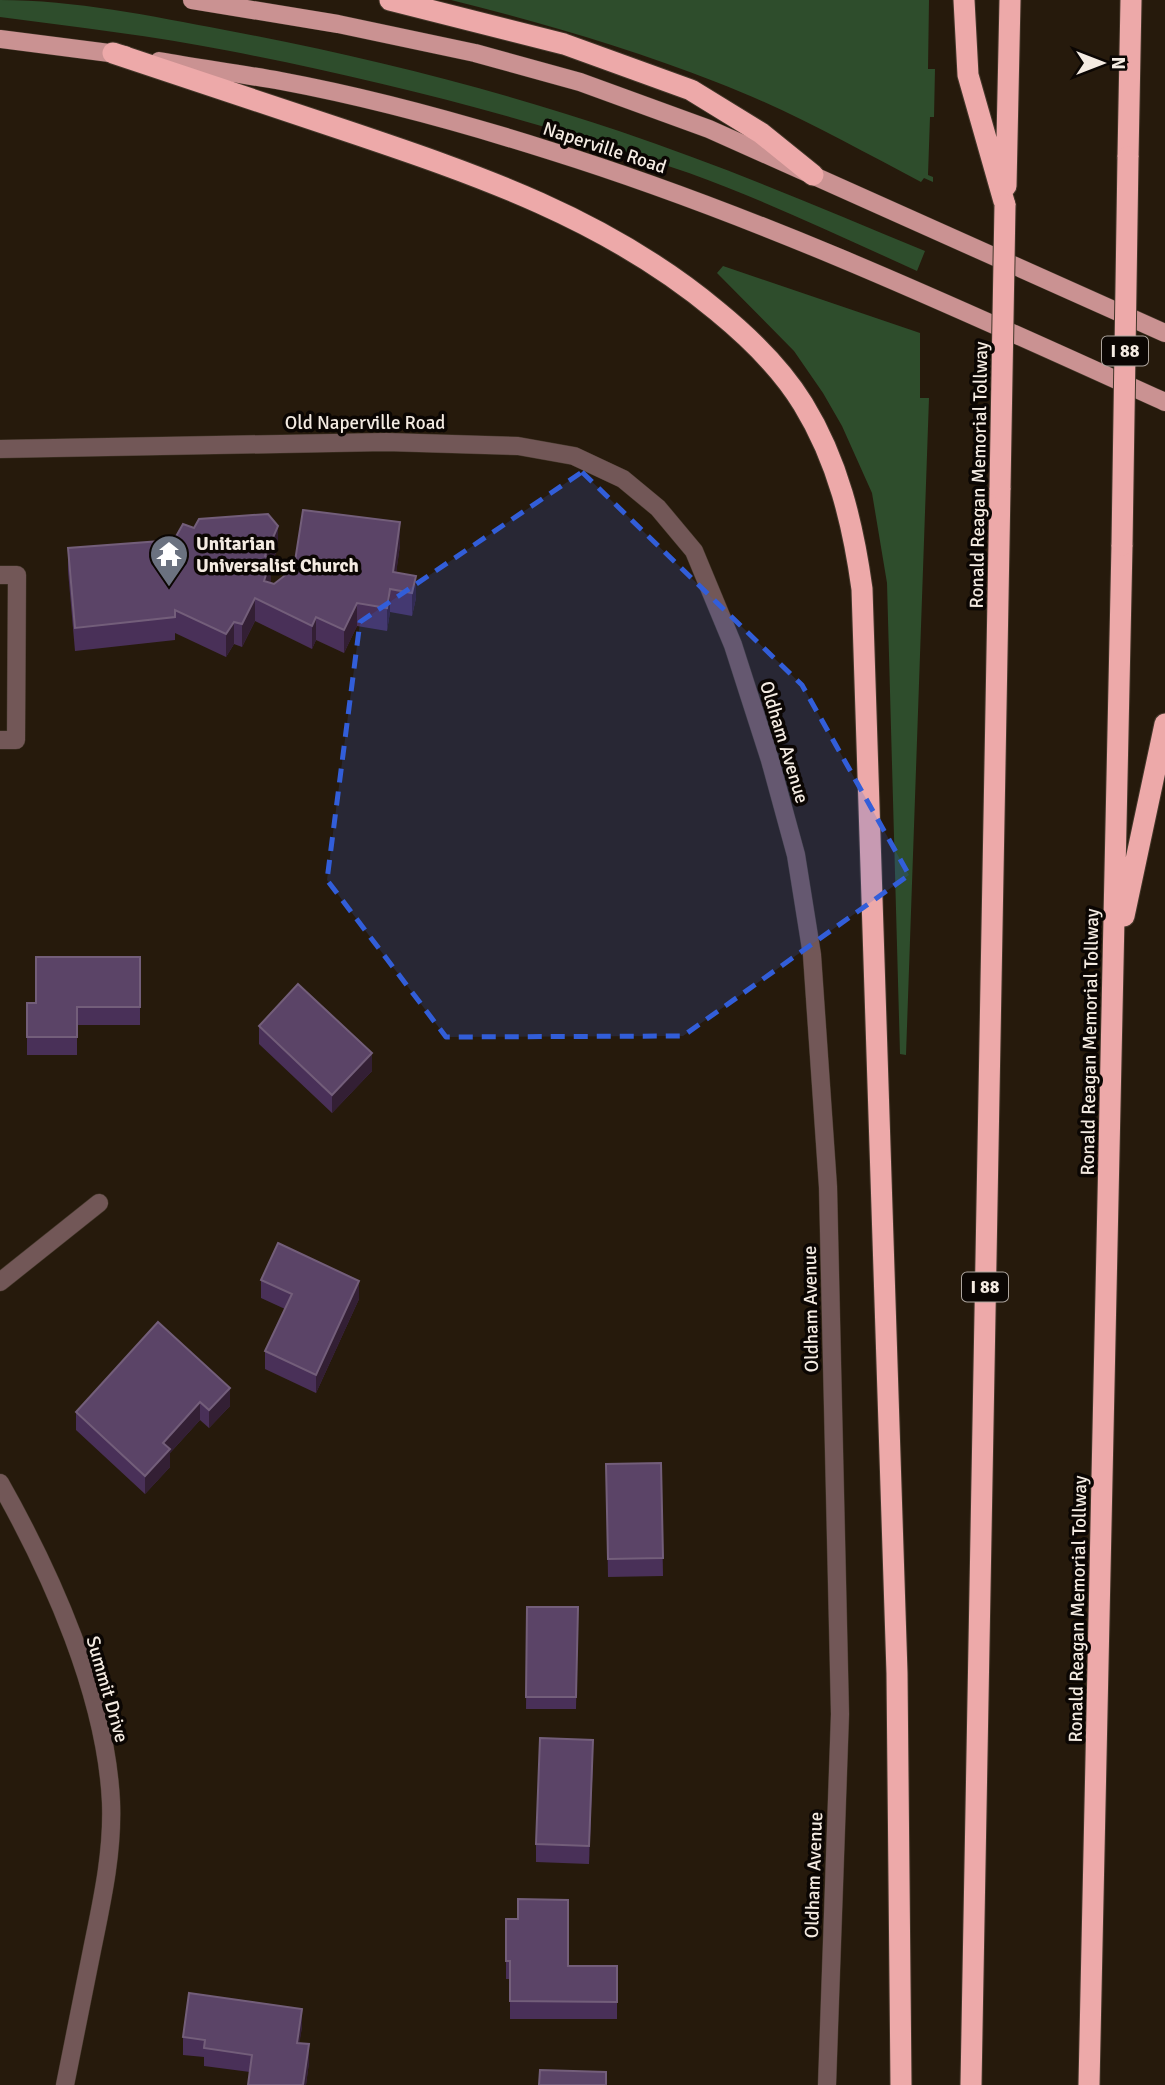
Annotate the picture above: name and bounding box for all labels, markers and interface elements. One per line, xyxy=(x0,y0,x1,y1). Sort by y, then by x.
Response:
north arrow xyxy=(1067,28,1137,98)
text: N xyxy=(1106,56,1130,70)
street label: Naperville Road xyxy=(540,117,669,179)
road number: I 88 xyxy=(1102,337,1148,366)
street label: Ronald Reagan Memorial Tollway xyxy=(965,341,993,609)
street label: Old Naperville Road xyxy=(285,411,445,435)
place label: Unitarian Universalist Church xyxy=(196,532,359,578)
temple icon: Unitarian Universalist Church xyxy=(148,533,190,588)
street label: Oldham Avenue xyxy=(754,678,814,806)
street label: Ronald Reagan Memorial Tollway xyxy=(1076,908,1104,1176)
street label: Oldham Avenue xyxy=(798,1245,824,1373)
road number: I 88 xyxy=(962,1272,1008,1302)
street label: Ronald Reagan Memorial Tollway xyxy=(1064,1475,1092,1743)
street label: Summit Drive xyxy=(80,1633,134,1745)
street label: Oldham Avenue xyxy=(800,1811,828,1939)

